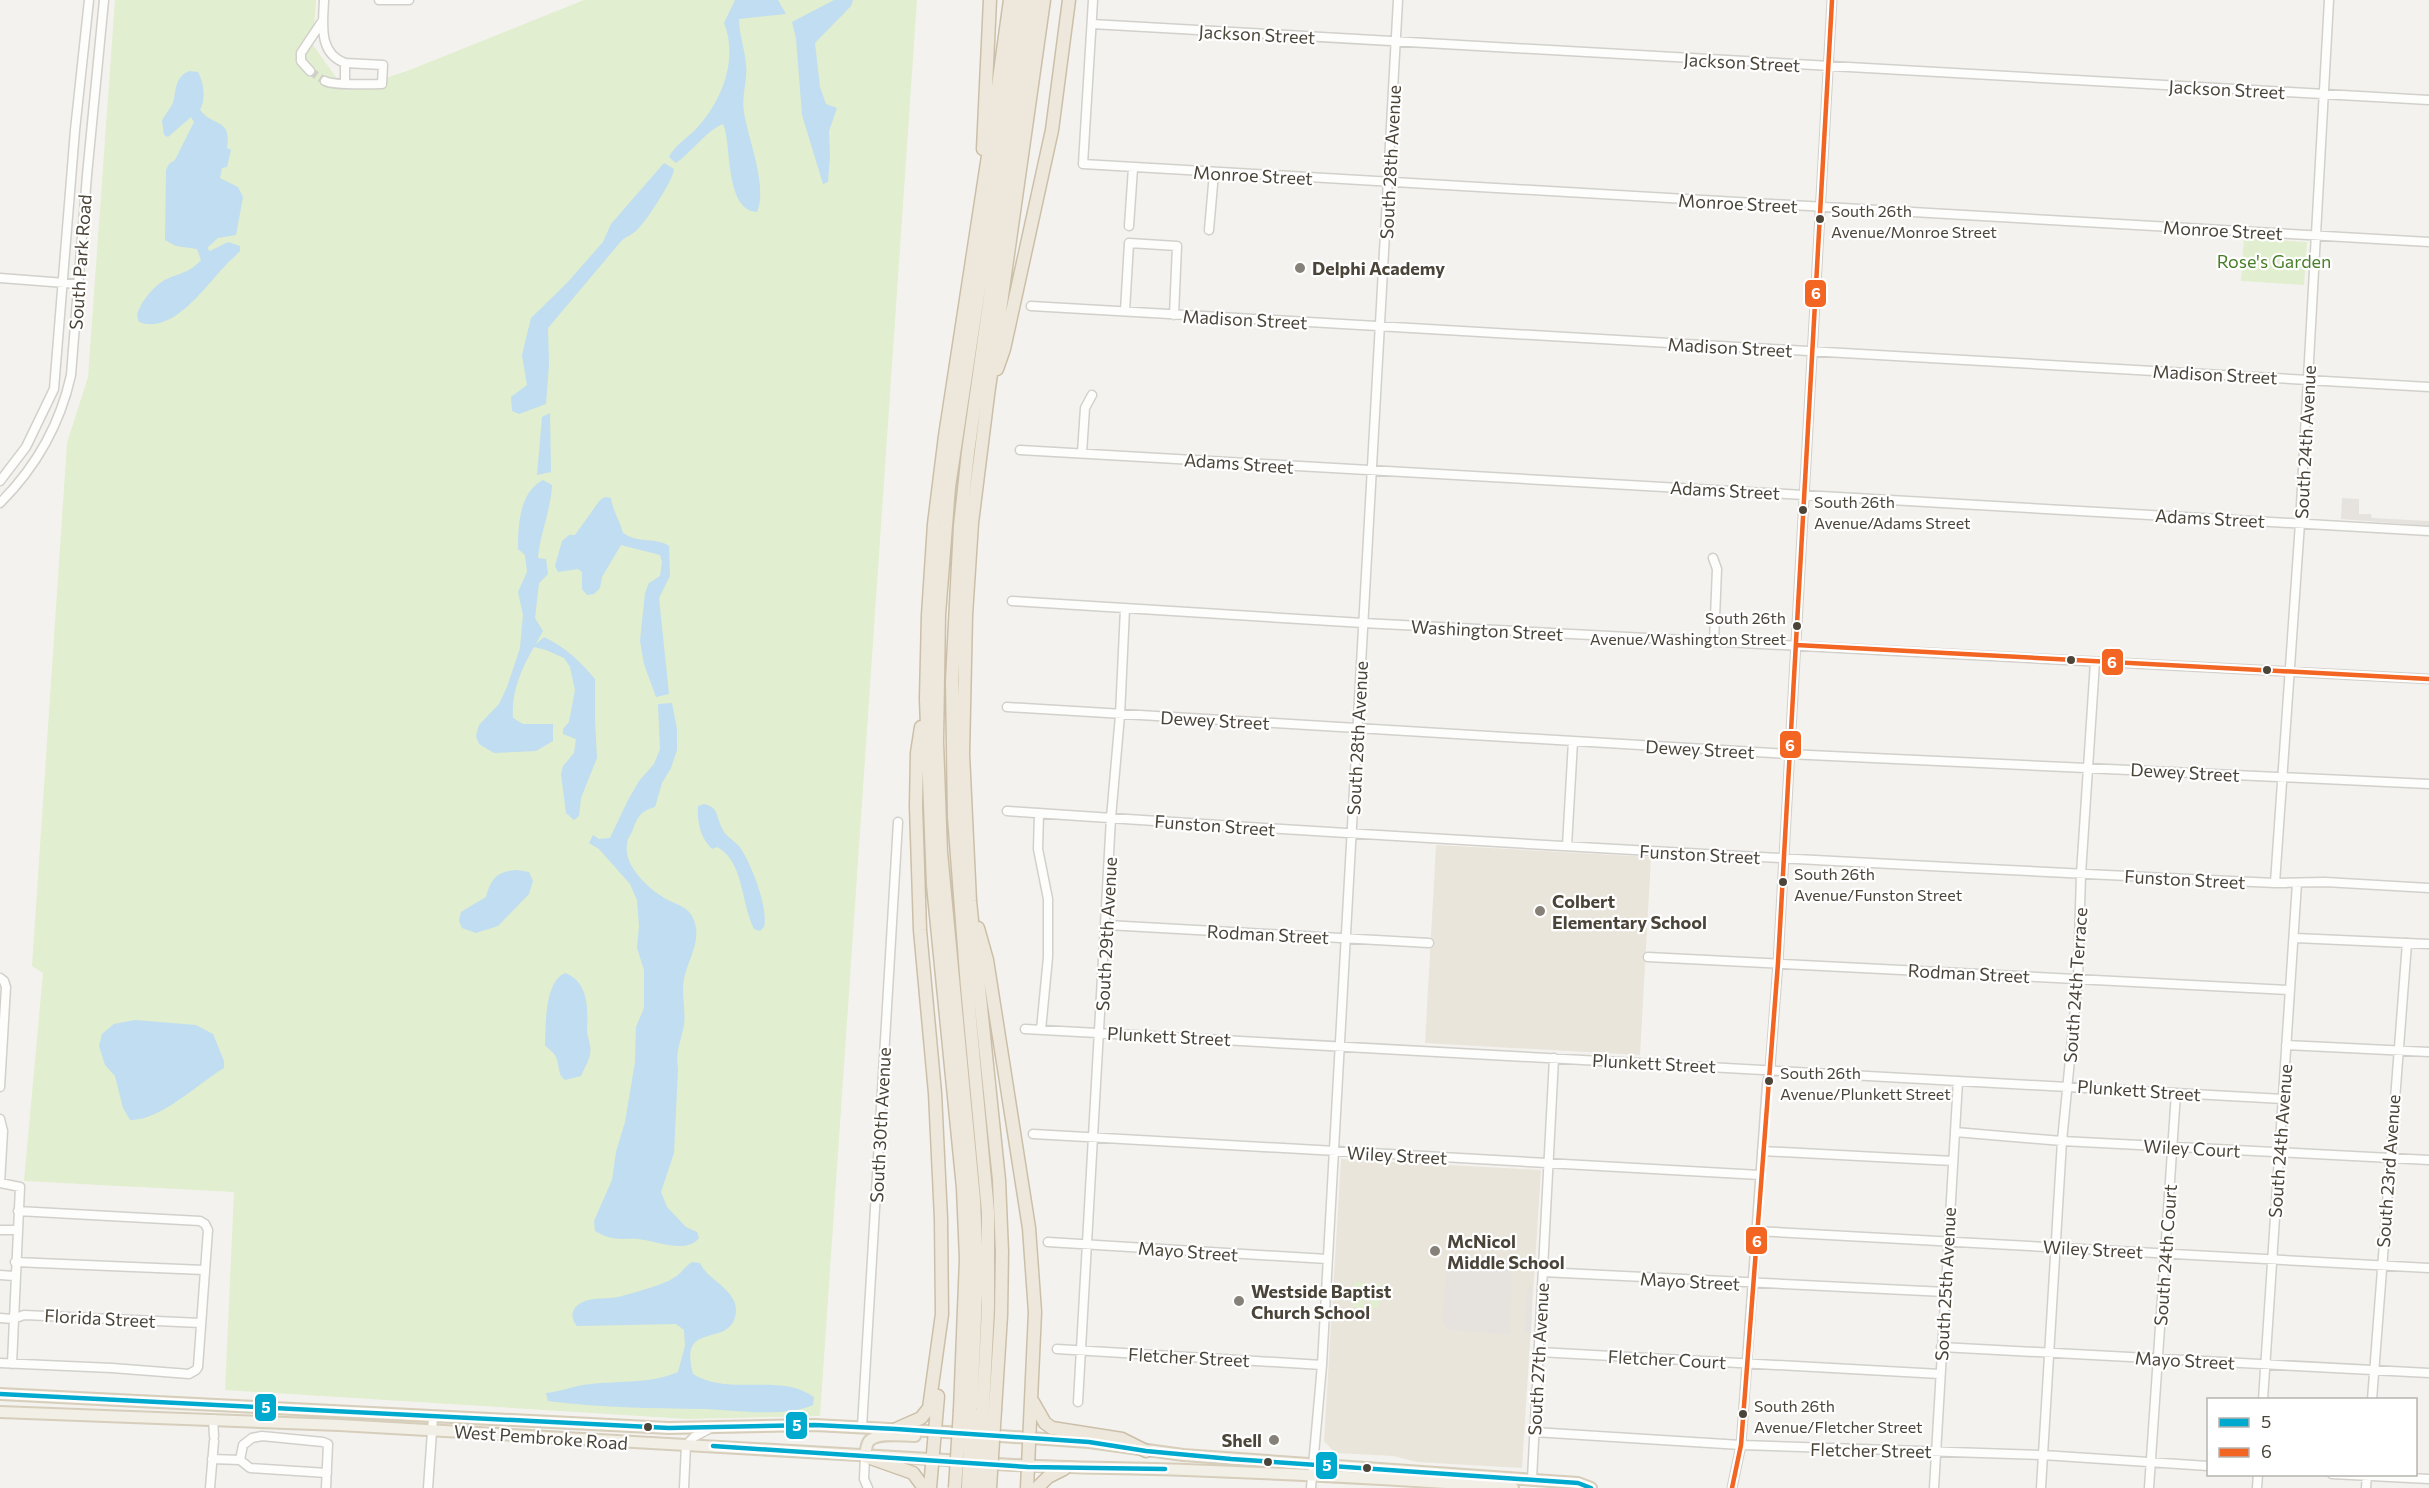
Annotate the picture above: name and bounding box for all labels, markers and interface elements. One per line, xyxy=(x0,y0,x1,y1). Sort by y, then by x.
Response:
street label: Jackson Street xyxy=(1198,20,1316,48)
street label: Jackson Street xyxy=(1683,48,1801,76)
street label: Jackson Street xyxy=(2168,75,2286,103)
street label: South 28th Avenue xyxy=(1375,84,1405,240)
street label: Monroe Street xyxy=(1193,161,1313,189)
street label: Monroe Street xyxy=(1678,189,1798,217)
street label: South Park Road xyxy=(64,194,96,330)
place label: South 26th Avenue/Monroe Street xyxy=(1831,201,1997,241)
marker: South 26th Avenue/Monroe Street xyxy=(1814,213,1826,225)
street label: Monroe Street xyxy=(2163,216,2283,244)
park label: Rose's Garden xyxy=(2217,250,2331,272)
place label: Delphi Academy xyxy=(1312,257,1445,279)
marker: Delphi Academy xyxy=(1293,261,1307,275)
line badge: 6 xyxy=(1804,279,1827,308)
text: 6 xyxy=(1811,283,1821,302)
street label: Madison Street xyxy=(1182,305,1308,333)
street label: Madison Street xyxy=(1667,333,1793,361)
street label: Madison Street xyxy=(2152,360,2278,388)
street label: South 24th Avenue xyxy=(2290,364,2320,520)
street label: Adams Street xyxy=(1183,448,1295,478)
street label: Adams Street xyxy=(1669,476,1781,504)
place label: South 26th Avenue/Adams Street xyxy=(1814,492,1971,532)
marker: South 26th Avenue/Adams Street xyxy=(1797,504,1809,516)
street label: Adams Street xyxy=(2154,504,2266,532)
place label: South 26th Avenue/Washington Street xyxy=(1590,608,1786,648)
street label: Washington Street xyxy=(1410,615,1564,645)
marker: South 26th Avenue/Washington Street xyxy=(1791,620,1803,632)
line badge: 6 xyxy=(2101,648,2124,676)
text: 6 xyxy=(2107,652,2117,671)
unlabelled marker xyxy=(2065,654,2077,666)
street label: South 28th Avenue xyxy=(1342,660,1372,816)
unlabelled marker xyxy=(2261,664,2273,676)
street label: Dewey Street xyxy=(1160,706,1270,734)
line badge: 6 xyxy=(1779,730,1802,759)
street label: Dewey Street xyxy=(1645,735,1755,763)
text: 6 xyxy=(1785,735,1795,754)
street label: Dewey Street xyxy=(2130,758,2240,786)
street label: Funston Street xyxy=(1154,810,1276,840)
street label: Funston Street xyxy=(1639,840,1761,868)
street label: South 29th Avenue xyxy=(1091,856,1121,1012)
place label: South 26th Avenue/Funston Street xyxy=(1794,864,1963,904)
street label: Funston Street xyxy=(2124,865,2246,893)
marker: South 26th Avenue/Funston Street xyxy=(1777,876,1789,888)
place label: Colbert Elementary School xyxy=(1552,890,1707,933)
marker: Colbert Elementary School xyxy=(1533,904,1547,918)
street label: South 24th Terrace xyxy=(2059,907,2091,1063)
street label: Rodman Street xyxy=(1206,920,1330,948)
street label: Rodman Street xyxy=(1907,959,2031,987)
street label: Plunkett Street xyxy=(1106,1022,1232,1050)
street label: South 30th Avenue xyxy=(865,1047,895,1203)
street label: Plunkett Street xyxy=(1591,1049,1717,1077)
place label: South 26th Avenue/Plunkett Street xyxy=(1780,1063,1951,1103)
street label: South 24th Avenue xyxy=(2264,1063,2296,1219)
marker: South 26th Avenue/Plunkett Street xyxy=(1763,1075,1775,1087)
street label: Plunkett Street xyxy=(2076,1075,2202,1105)
street label: South 23rd Avenue xyxy=(2372,1094,2404,1248)
street label: Wiley Court xyxy=(2143,1134,2241,1162)
street label: Wiley Street xyxy=(1346,1141,1448,1169)
street label: South 24th Court xyxy=(2149,1183,2181,1327)
street label: South 25th Avenue xyxy=(1930,1207,1960,1361)
line badge: 6 xyxy=(1745,1226,1768,1255)
place label: McNicol Middle School xyxy=(1447,1230,1565,1273)
text: 6 xyxy=(1752,1231,1762,1250)
street label: Wiley Street xyxy=(2042,1235,2144,1263)
street label: Mayo Street xyxy=(1137,1237,1239,1265)
marker: McNicol Middle School xyxy=(1428,1244,1442,1258)
street label: Mayo Street xyxy=(1639,1267,1741,1295)
place label: Westside Baptist Church School xyxy=(1251,1280,1392,1323)
street label: South 27th Avenue xyxy=(1523,1282,1553,1436)
marker: Westside Baptist Church School xyxy=(1232,1294,1246,1308)
street label: Florida Street xyxy=(44,1304,156,1332)
street label: Fletcher Street xyxy=(1128,1343,1250,1371)
street label: Fletcher Court xyxy=(1607,1345,1727,1373)
street label: Mayo Street xyxy=(2134,1346,2236,1374)
line badge: 5 xyxy=(254,1393,277,1422)
place label: South 26th Avenue/Fletcher Street xyxy=(1754,1396,1923,1436)
text: 5 xyxy=(261,1397,271,1416)
legend xyxy=(2207,1398,2417,1476)
marker: South 26th Avenue/Fletcher Street xyxy=(1737,1408,1749,1420)
text: 5 xyxy=(2261,1410,2271,1432)
line badge: 5 xyxy=(785,1411,808,1440)
text: 5 xyxy=(792,1415,802,1434)
street label: West Pembroke Road xyxy=(453,1420,629,1454)
unlabelled marker xyxy=(642,1421,654,1433)
place label: Shell xyxy=(1221,1429,1262,1451)
marker: Shell xyxy=(1267,1433,1281,1447)
street label: Fletcher Street xyxy=(1810,1438,1932,1462)
text: 6 xyxy=(2261,1440,2272,1462)
line badge: 5 xyxy=(1315,1451,1338,1480)
text: 5 xyxy=(1322,1455,1332,1474)
unlabelled marker xyxy=(1262,1456,1274,1468)
unlabelled marker xyxy=(1361,1462,1373,1474)

